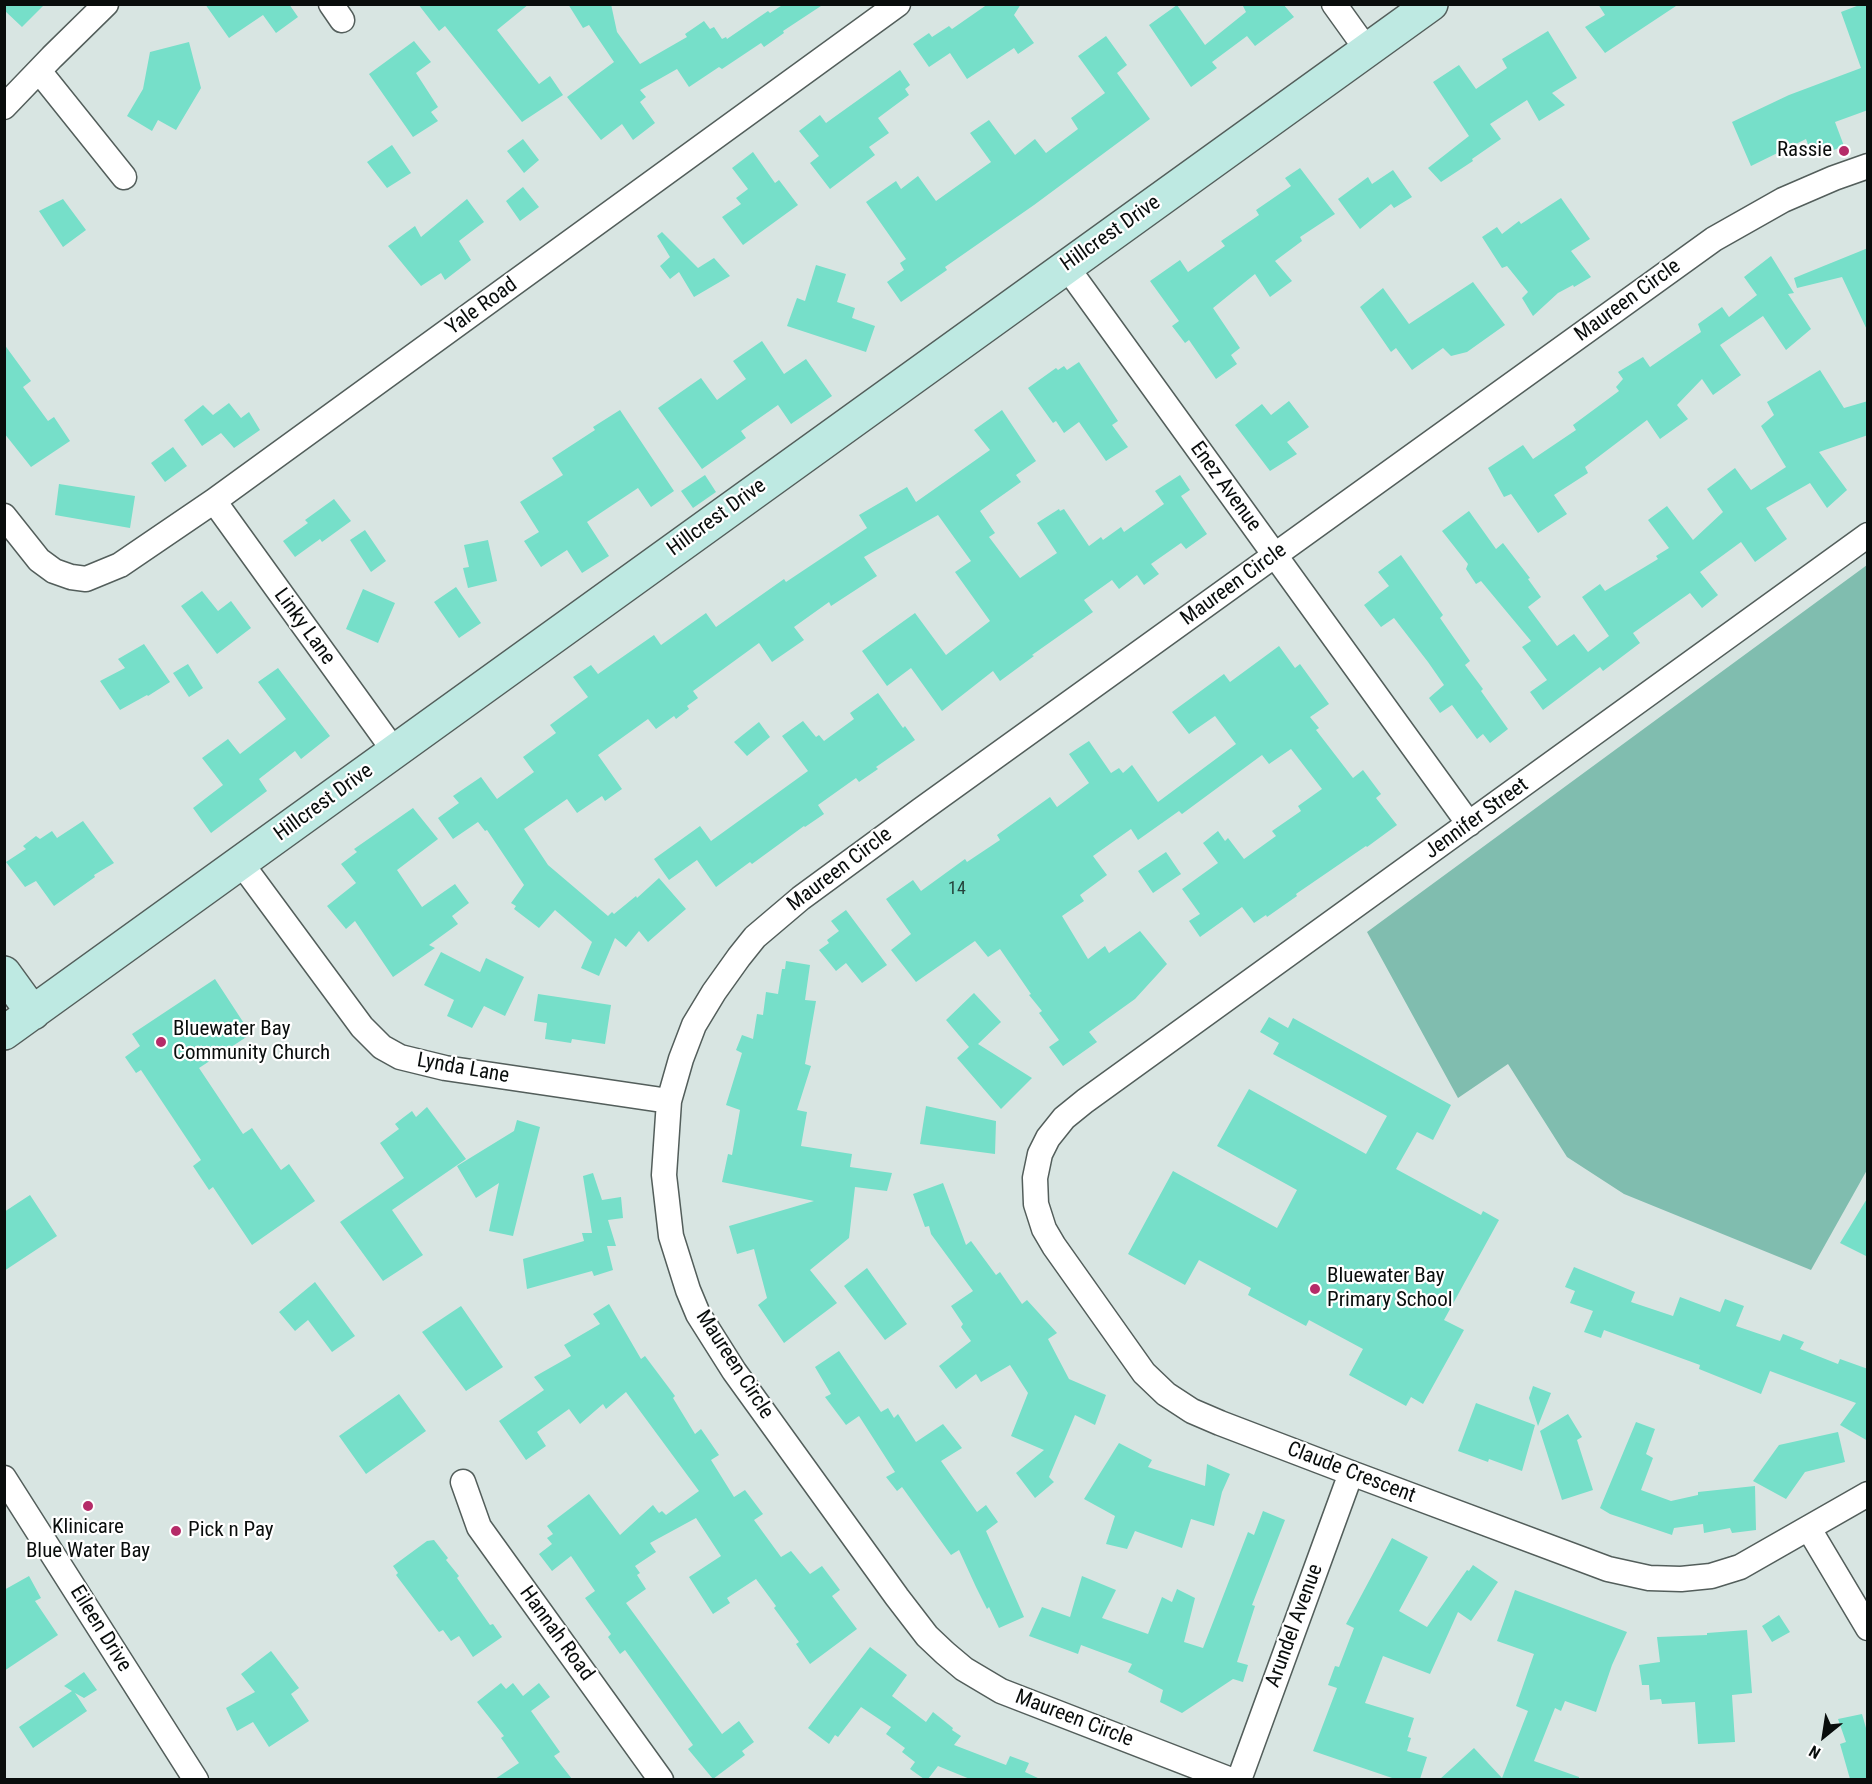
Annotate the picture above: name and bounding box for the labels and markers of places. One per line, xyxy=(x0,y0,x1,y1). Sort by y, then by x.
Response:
place label: Rassie xyxy=(1777,138,1832,164)
marker: Rassie xyxy=(1837,144,1851,158)
place label: Bluewater Bay Community Church xyxy=(173,1017,330,1067)
marker: Bluewater Bay Community Church xyxy=(154,1035,168,1049)
place label: Bluewater Bay Primary School xyxy=(1327,1264,1453,1314)
marker: Bluewater Bay Primary School xyxy=(1308,1282,1322,1296)
marker: Klinicare Blue Water Bay xyxy=(81,1499,95,1513)
place label: Klinicare Blue Water Bay xyxy=(26,1515,150,1565)
place label: Pick n Pay xyxy=(188,1518,274,1544)
marker: Pick n Pay xyxy=(169,1524,183,1538)

